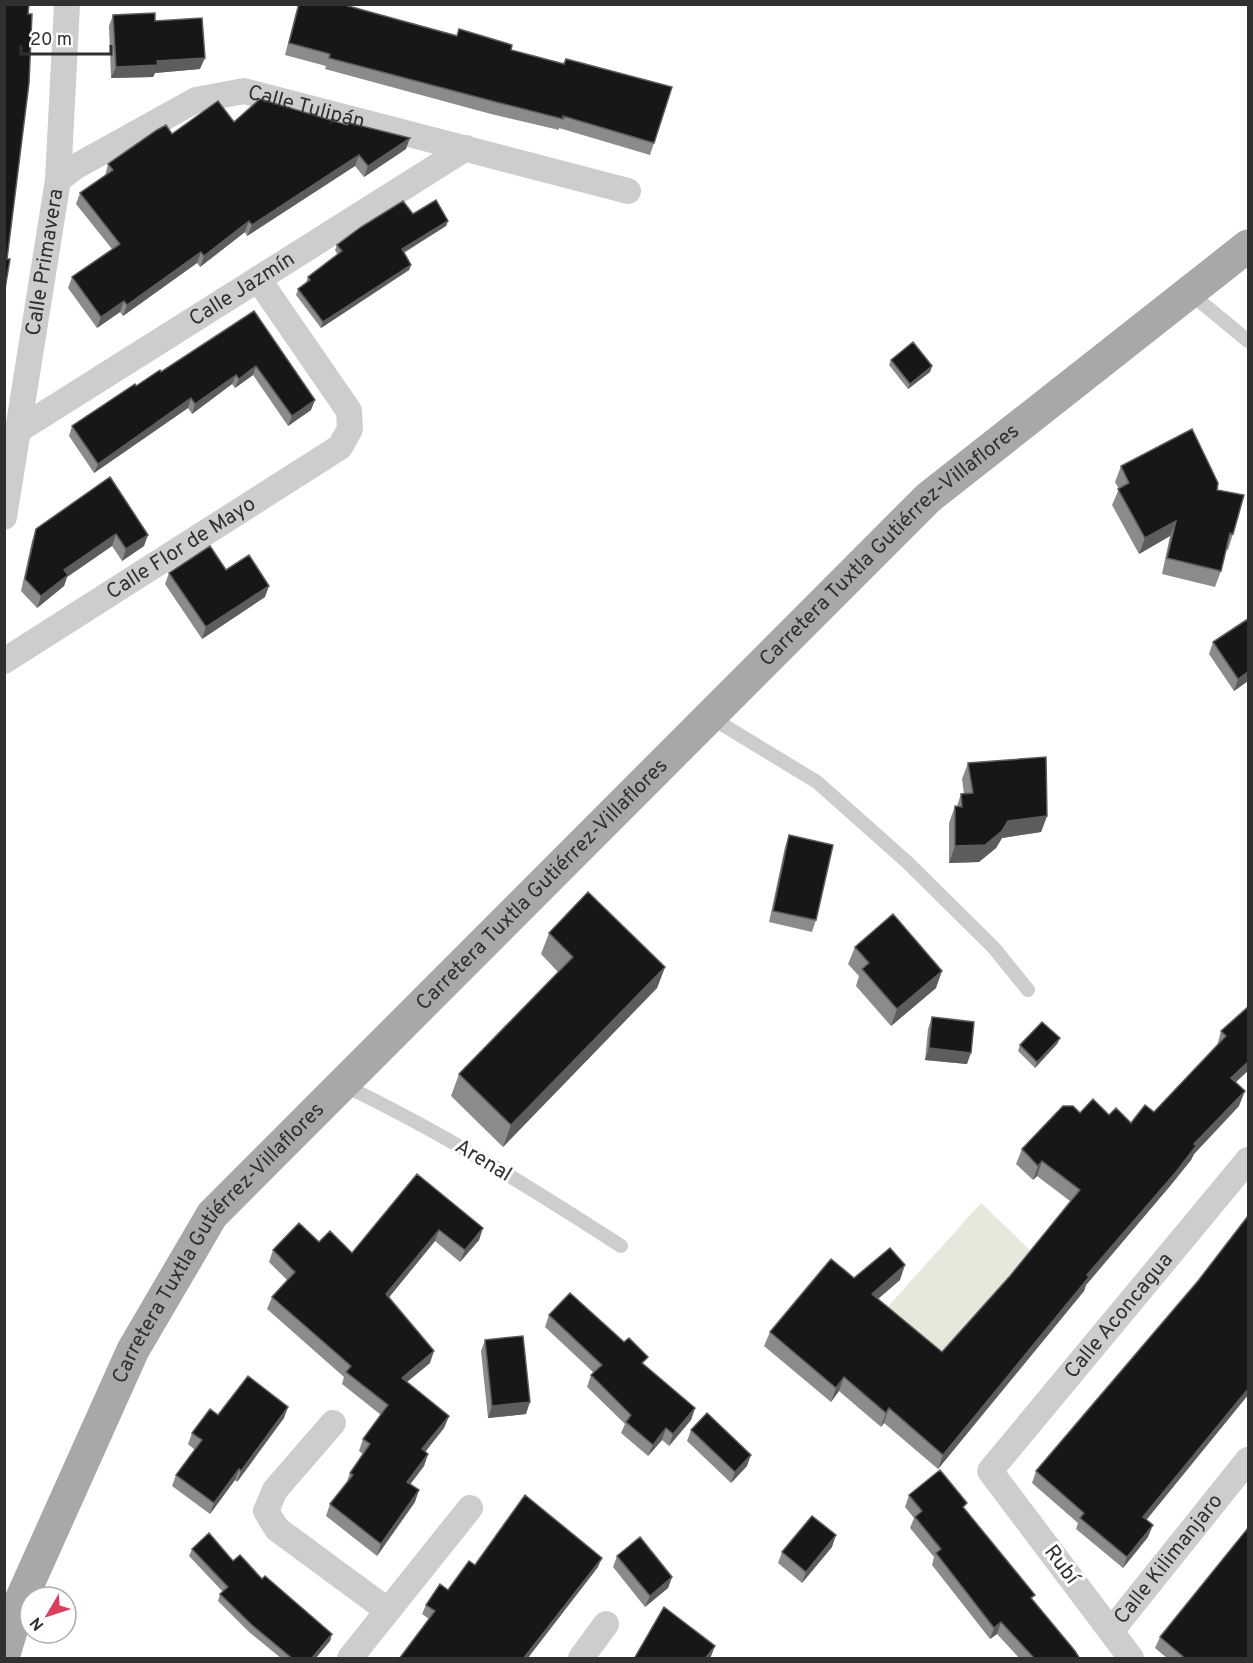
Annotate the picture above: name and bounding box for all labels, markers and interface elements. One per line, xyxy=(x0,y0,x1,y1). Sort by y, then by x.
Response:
scale bar xyxy=(21,18,111,56)
text: 20 m xyxy=(30,29,72,52)
street label: Calle Tulipán xyxy=(245,79,368,135)
street label: Calle Primavera xyxy=(20,187,70,338)
street label: Calle Jazmín xyxy=(184,246,300,333)
street label: Carretera Tuxtla Gutiérrez-Villaflores xyxy=(754,418,1025,673)
street label: Calle Flor de Mayo xyxy=(101,491,261,606)
street label: Carretera Tuxtla Gutiérrez-Villaflores xyxy=(410,753,674,1016)
street label: Carretera Tuxtla Gutiérrez-Villaflores xyxy=(106,1097,330,1388)
street label: Arenal xyxy=(450,1133,516,1189)
street label: Calle Aconcagua xyxy=(1059,1247,1179,1384)
street label: Calle Kilimanjaro xyxy=(1108,1488,1229,1630)
street label: Rubí xyxy=(1037,1540,1086,1591)
north arrow xyxy=(18,1585,78,1645)
text: N xyxy=(27,1612,49,1634)

